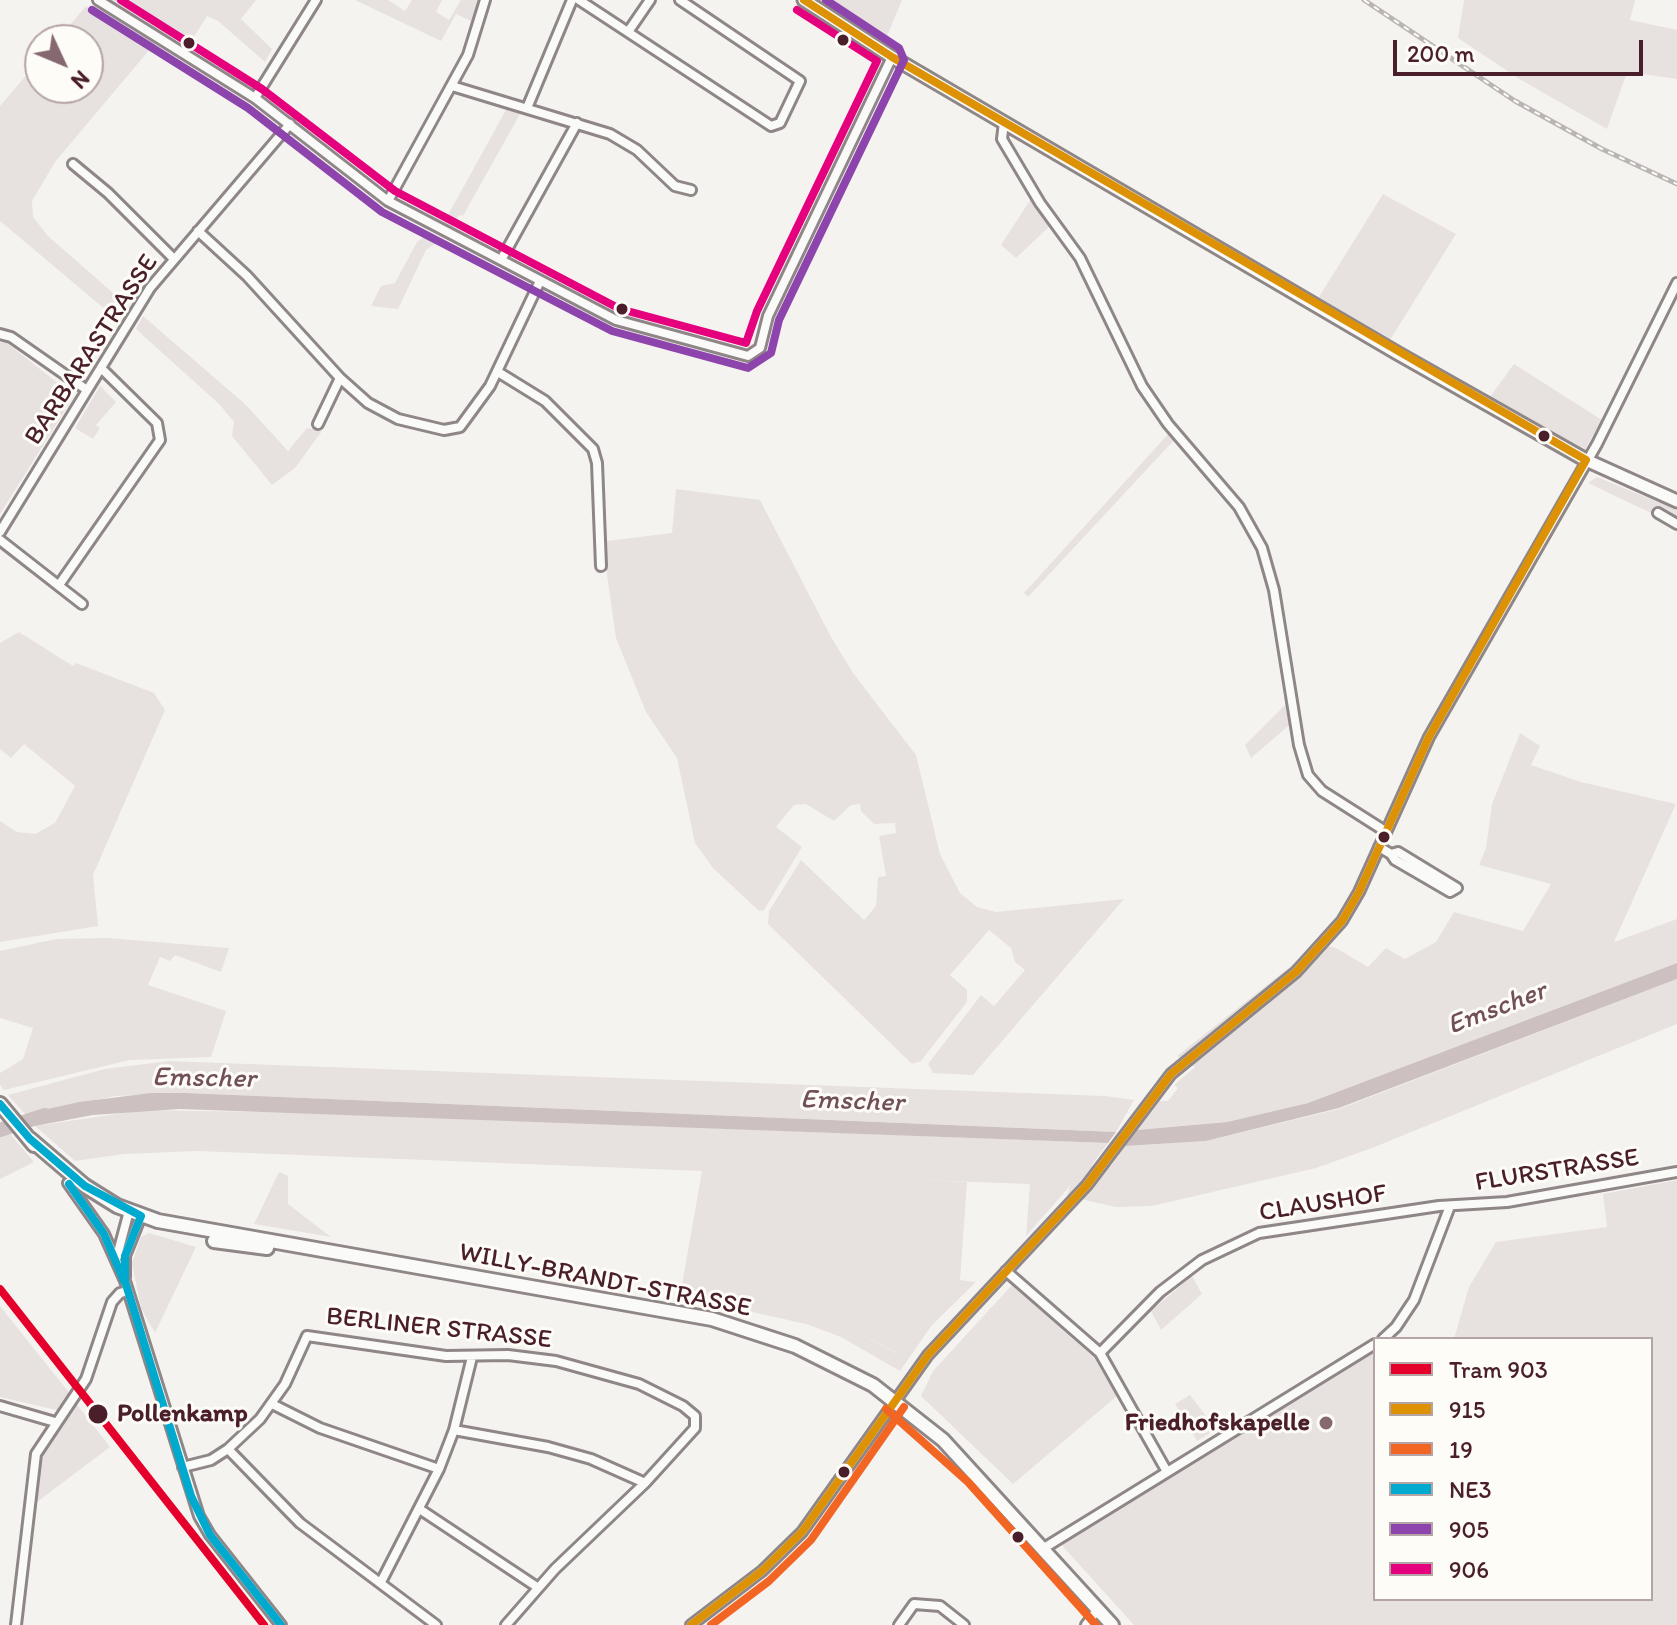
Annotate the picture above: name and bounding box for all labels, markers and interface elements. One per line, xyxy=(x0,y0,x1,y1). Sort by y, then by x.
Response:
north arrow xyxy=(24,24,104,104)
scale bar xyxy=(1397,24,1647,74)
unlabelled marker xyxy=(835,32,851,48)
unlabelled marker xyxy=(181,35,197,51)
text: 200 m xyxy=(1407,39,1475,68)
text: N xyxy=(65,65,95,94)
street label: BARBARASTRASSE xyxy=(19,249,165,451)
unlabelled marker xyxy=(614,301,630,317)
unlabelled marker xyxy=(1536,428,1552,444)
unlabelled marker xyxy=(1376,829,1392,845)
water label: Emscher xyxy=(1443,975,1551,1043)
water label: Emscher xyxy=(152,1061,256,1097)
water label: Emscher xyxy=(800,1083,904,1121)
street label: FLURSTRASSE xyxy=(1473,1143,1641,1199)
street label: CLAUSHOF xyxy=(1257,1179,1389,1229)
street label: WILLY-BRANDT-STRASSE xyxy=(456,1237,754,1325)
street label: BERLINER STRASSE xyxy=(325,1302,553,1356)
legend xyxy=(1373,1337,1653,1601)
text: Tram 903 xyxy=(1449,1355,1548,1384)
text: 915 xyxy=(1449,1395,1485,1424)
place label: Pollenkamp xyxy=(117,1398,248,1430)
marker: Pollenkamp xyxy=(86,1402,110,1426)
place label: Friedhofskapelle xyxy=(1125,1407,1310,1439)
marker: Friedhofskapelle xyxy=(1317,1414,1335,1432)
text: 19 xyxy=(1449,1435,1473,1464)
unlabelled marker xyxy=(836,1464,852,1480)
text: NE3 xyxy=(1449,1475,1492,1504)
text: 905 xyxy=(1449,1515,1489,1544)
unlabelled marker xyxy=(1010,1529,1026,1545)
text: 906 xyxy=(1449,1555,1489,1584)

